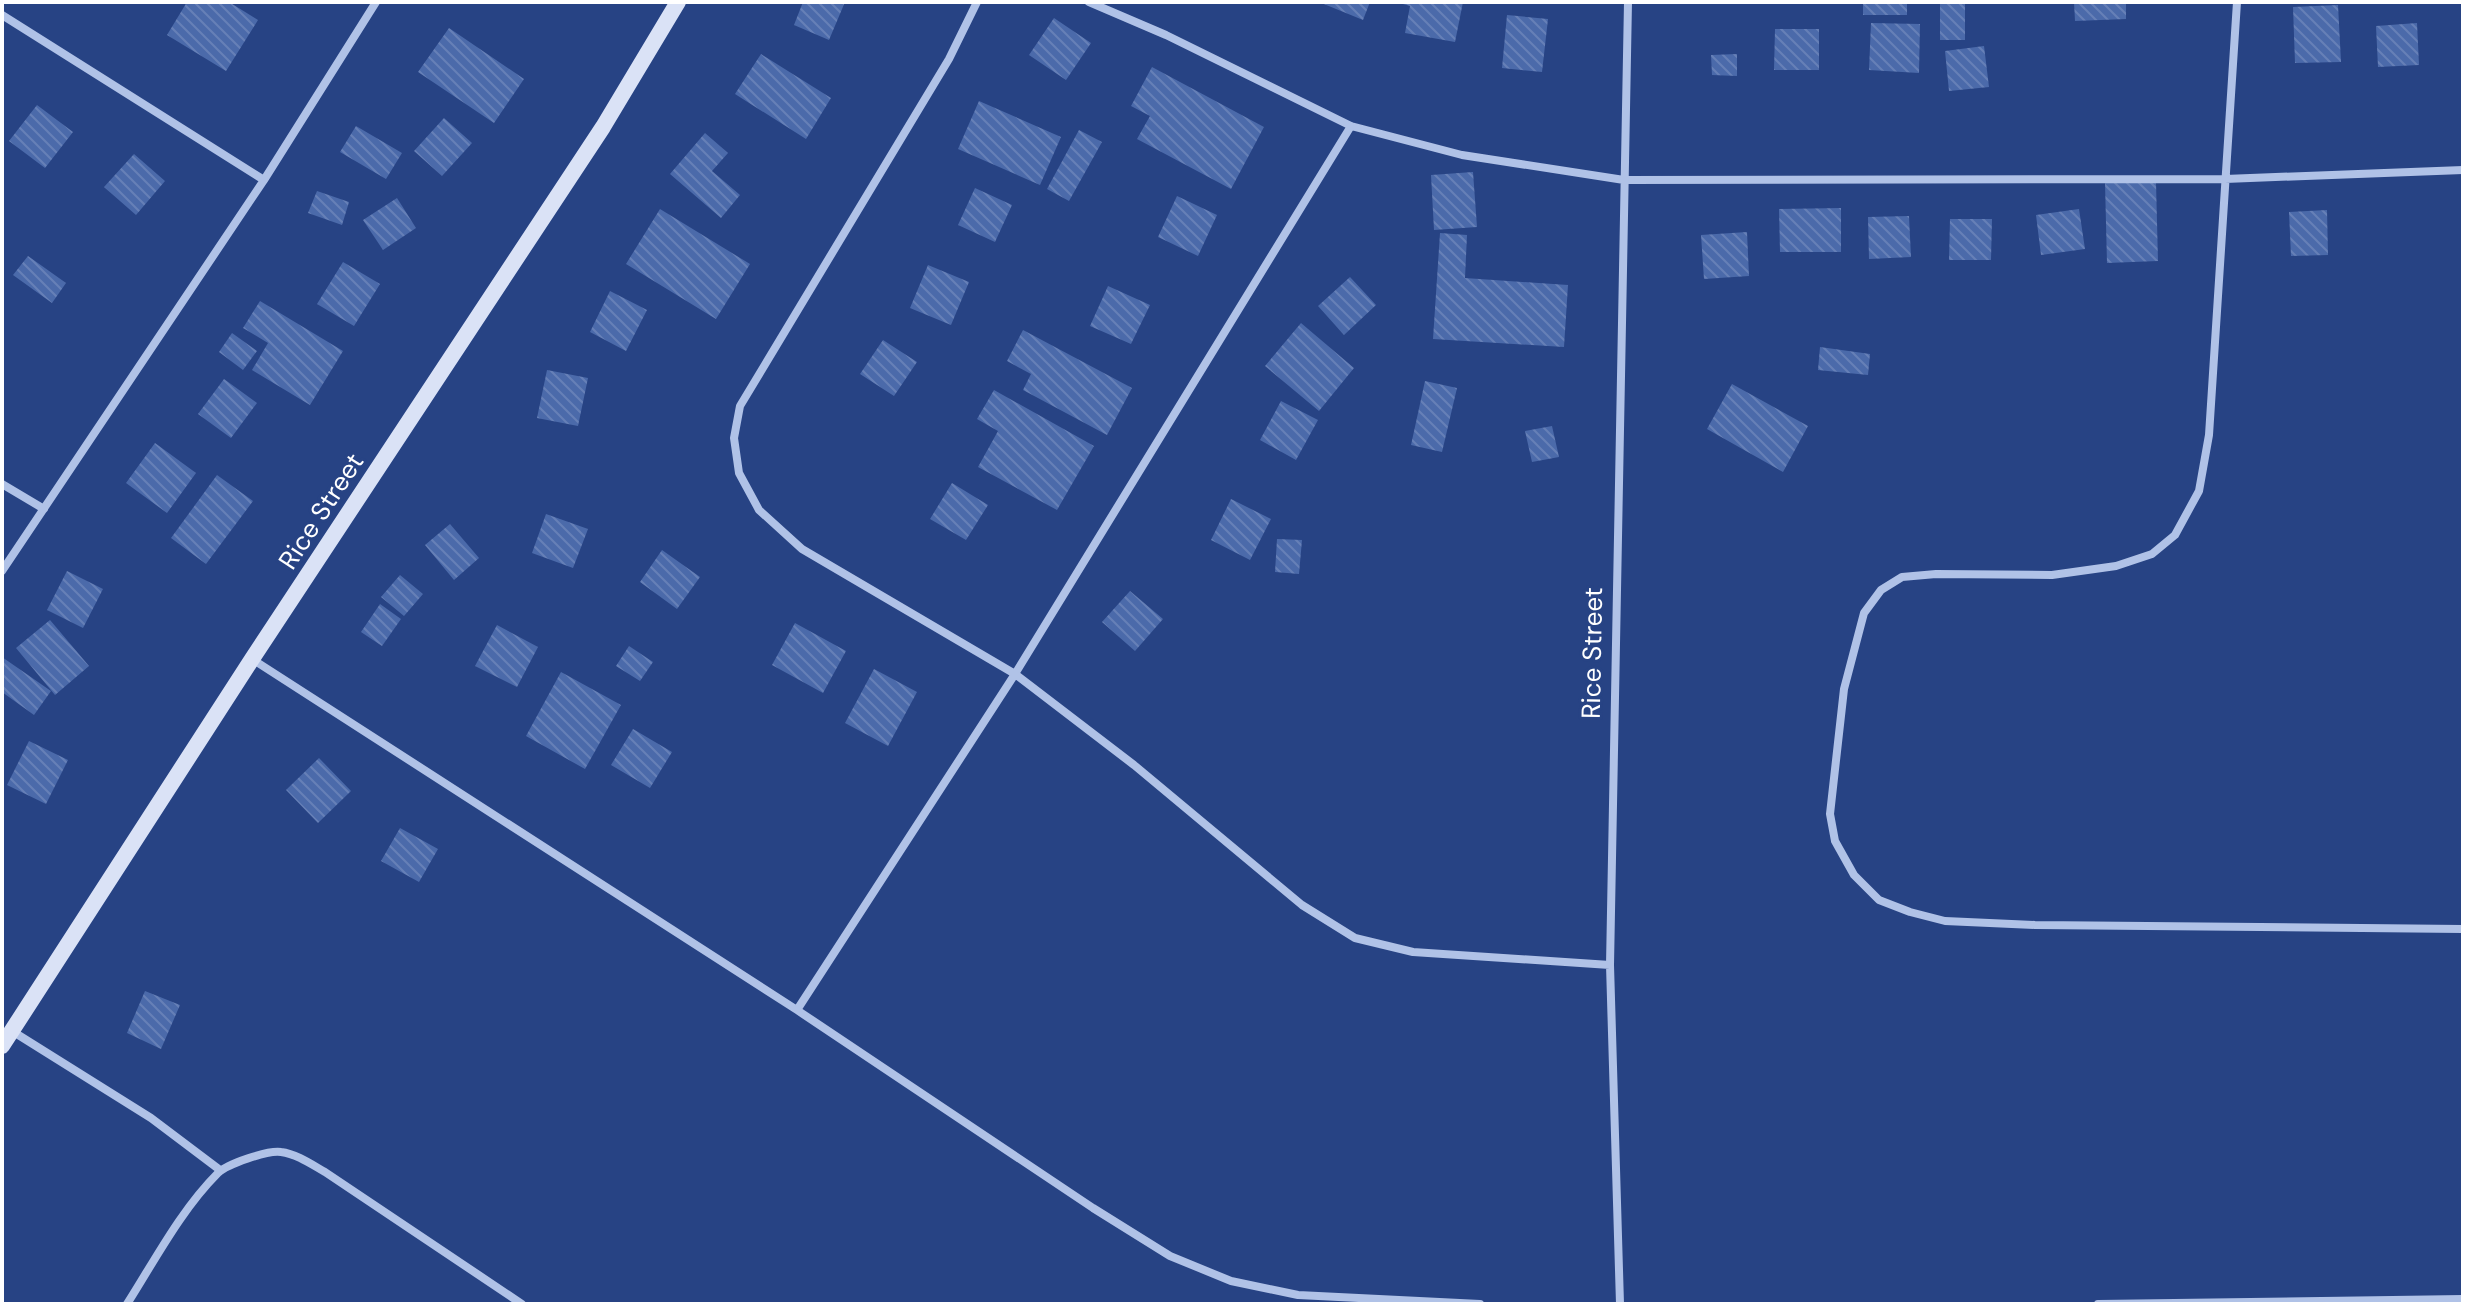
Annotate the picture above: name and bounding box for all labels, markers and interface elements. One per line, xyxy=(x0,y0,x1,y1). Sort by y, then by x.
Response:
street label: Rice Street xyxy=(271,446,371,576)
street label: Rice Street xyxy=(1574,587,1610,719)

